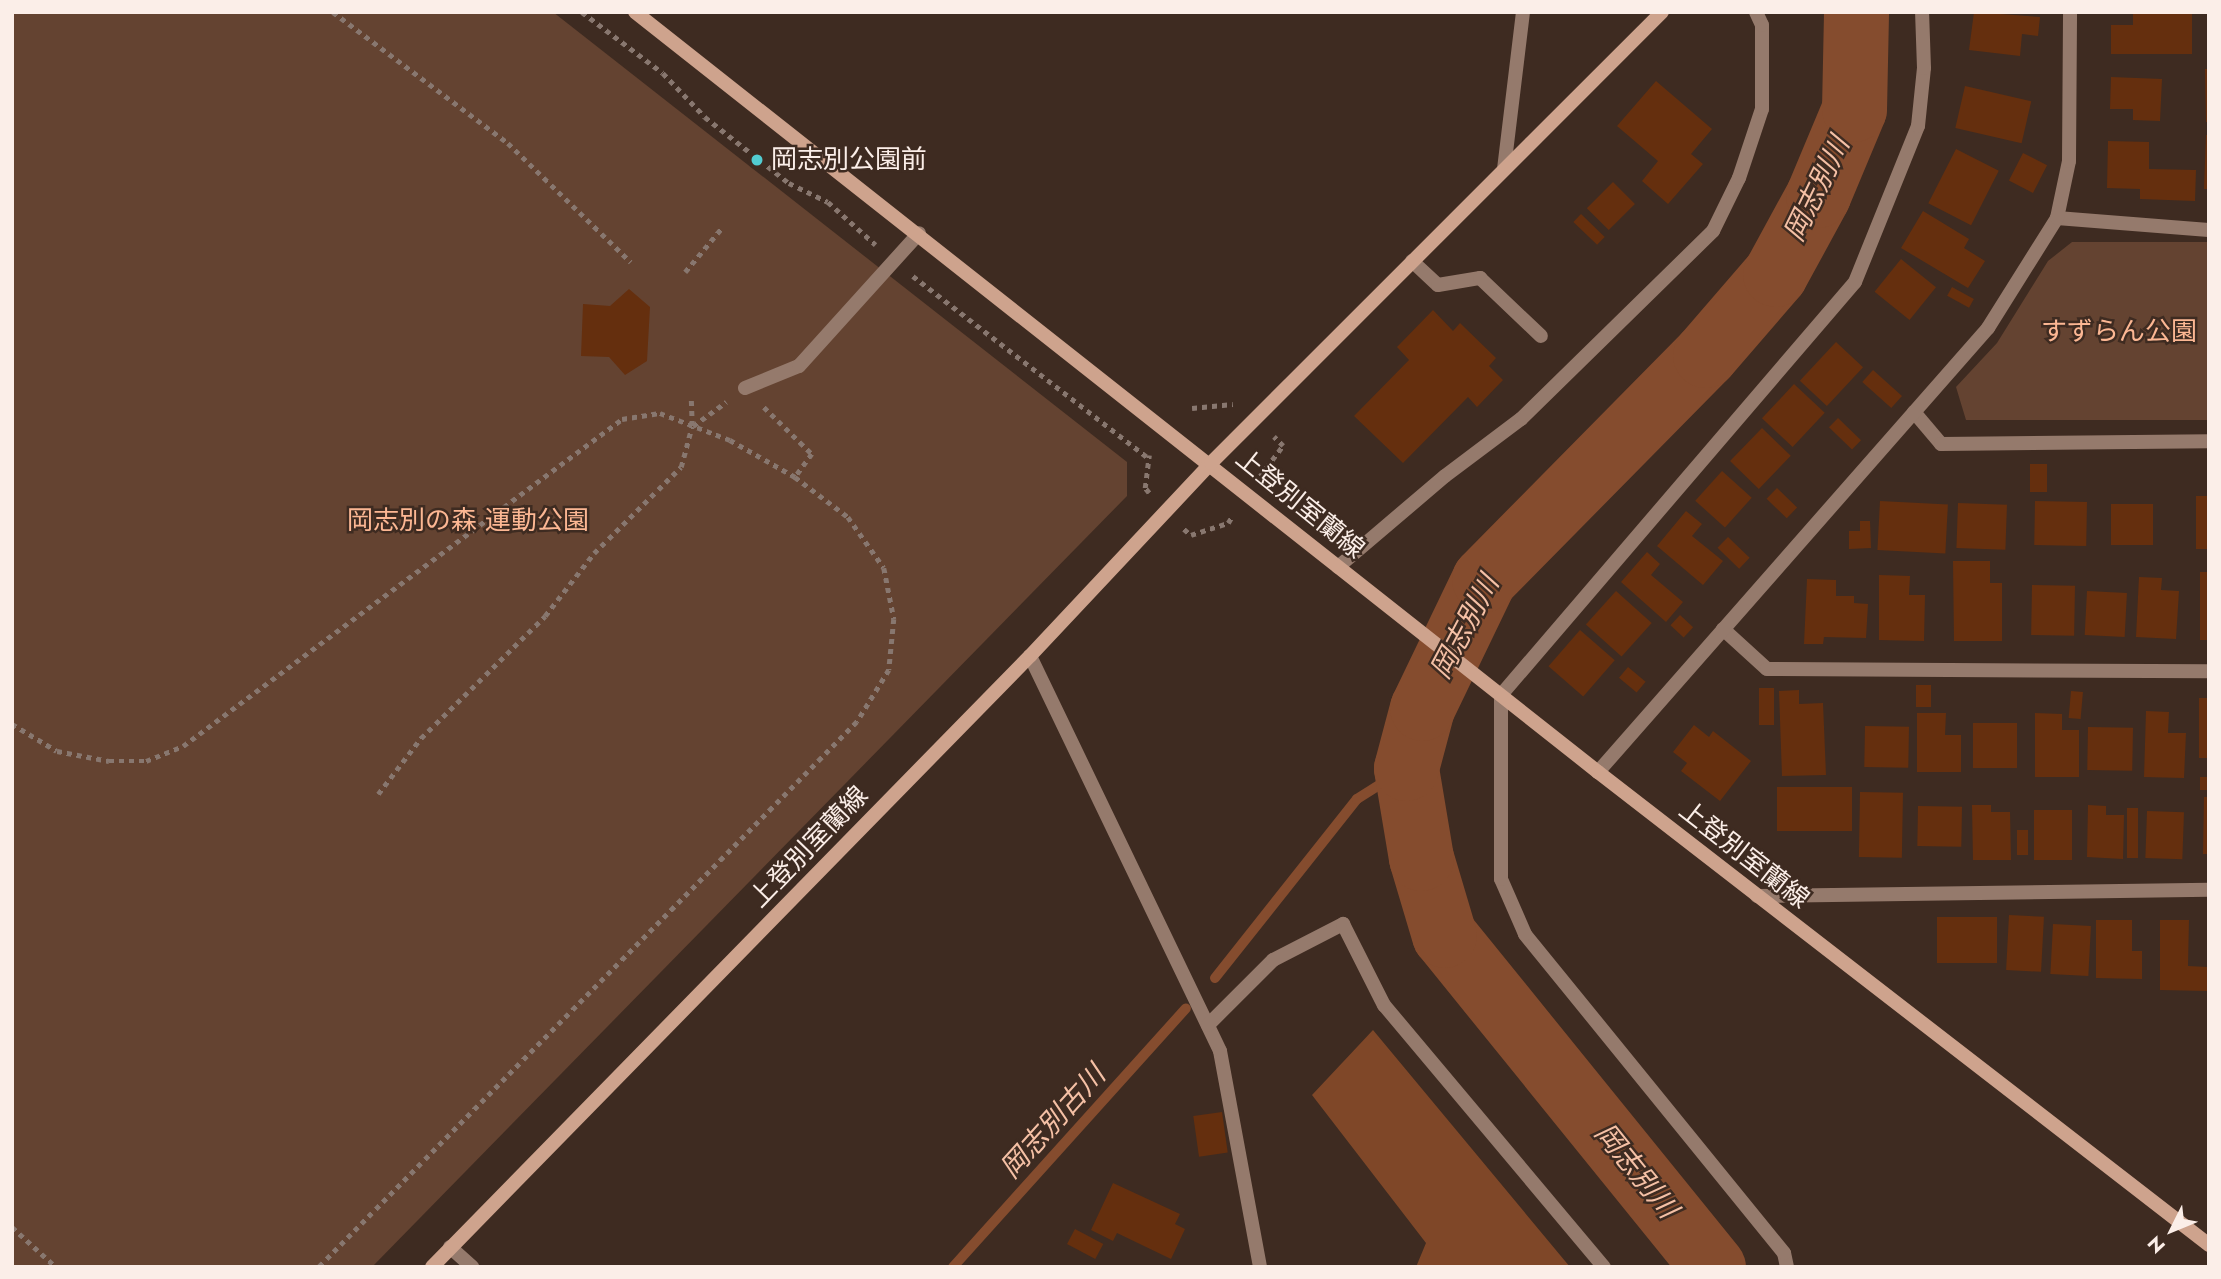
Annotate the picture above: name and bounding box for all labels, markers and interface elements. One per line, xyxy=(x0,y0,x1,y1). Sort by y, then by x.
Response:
water label: 岡志別川 xyxy=(1777,131,1857,247)
place label: 岡志別公園前 xyxy=(771,144,927,176)
marker: 岡志別公園前 xyxy=(749,152,765,168)
park label: すずらん公園 xyxy=(2041,316,2197,348)
street label: 上登別室蘭線 xyxy=(1230,443,1370,565)
park label: 岡志別の森 運動公園 xyxy=(347,505,589,537)
water label: 岡志別川 xyxy=(1424,570,1506,684)
street label: 上登別室蘭線 xyxy=(744,780,874,914)
street label: 上登別室蘭線 xyxy=(1673,795,1815,915)
water label: 岡志別古川 xyxy=(994,1059,1112,1185)
water label: 岡志別川 xyxy=(1588,1117,1684,1225)
north arrow xyxy=(2137,1195,2207,1265)
text: N xyxy=(2141,1230,2171,1259)

